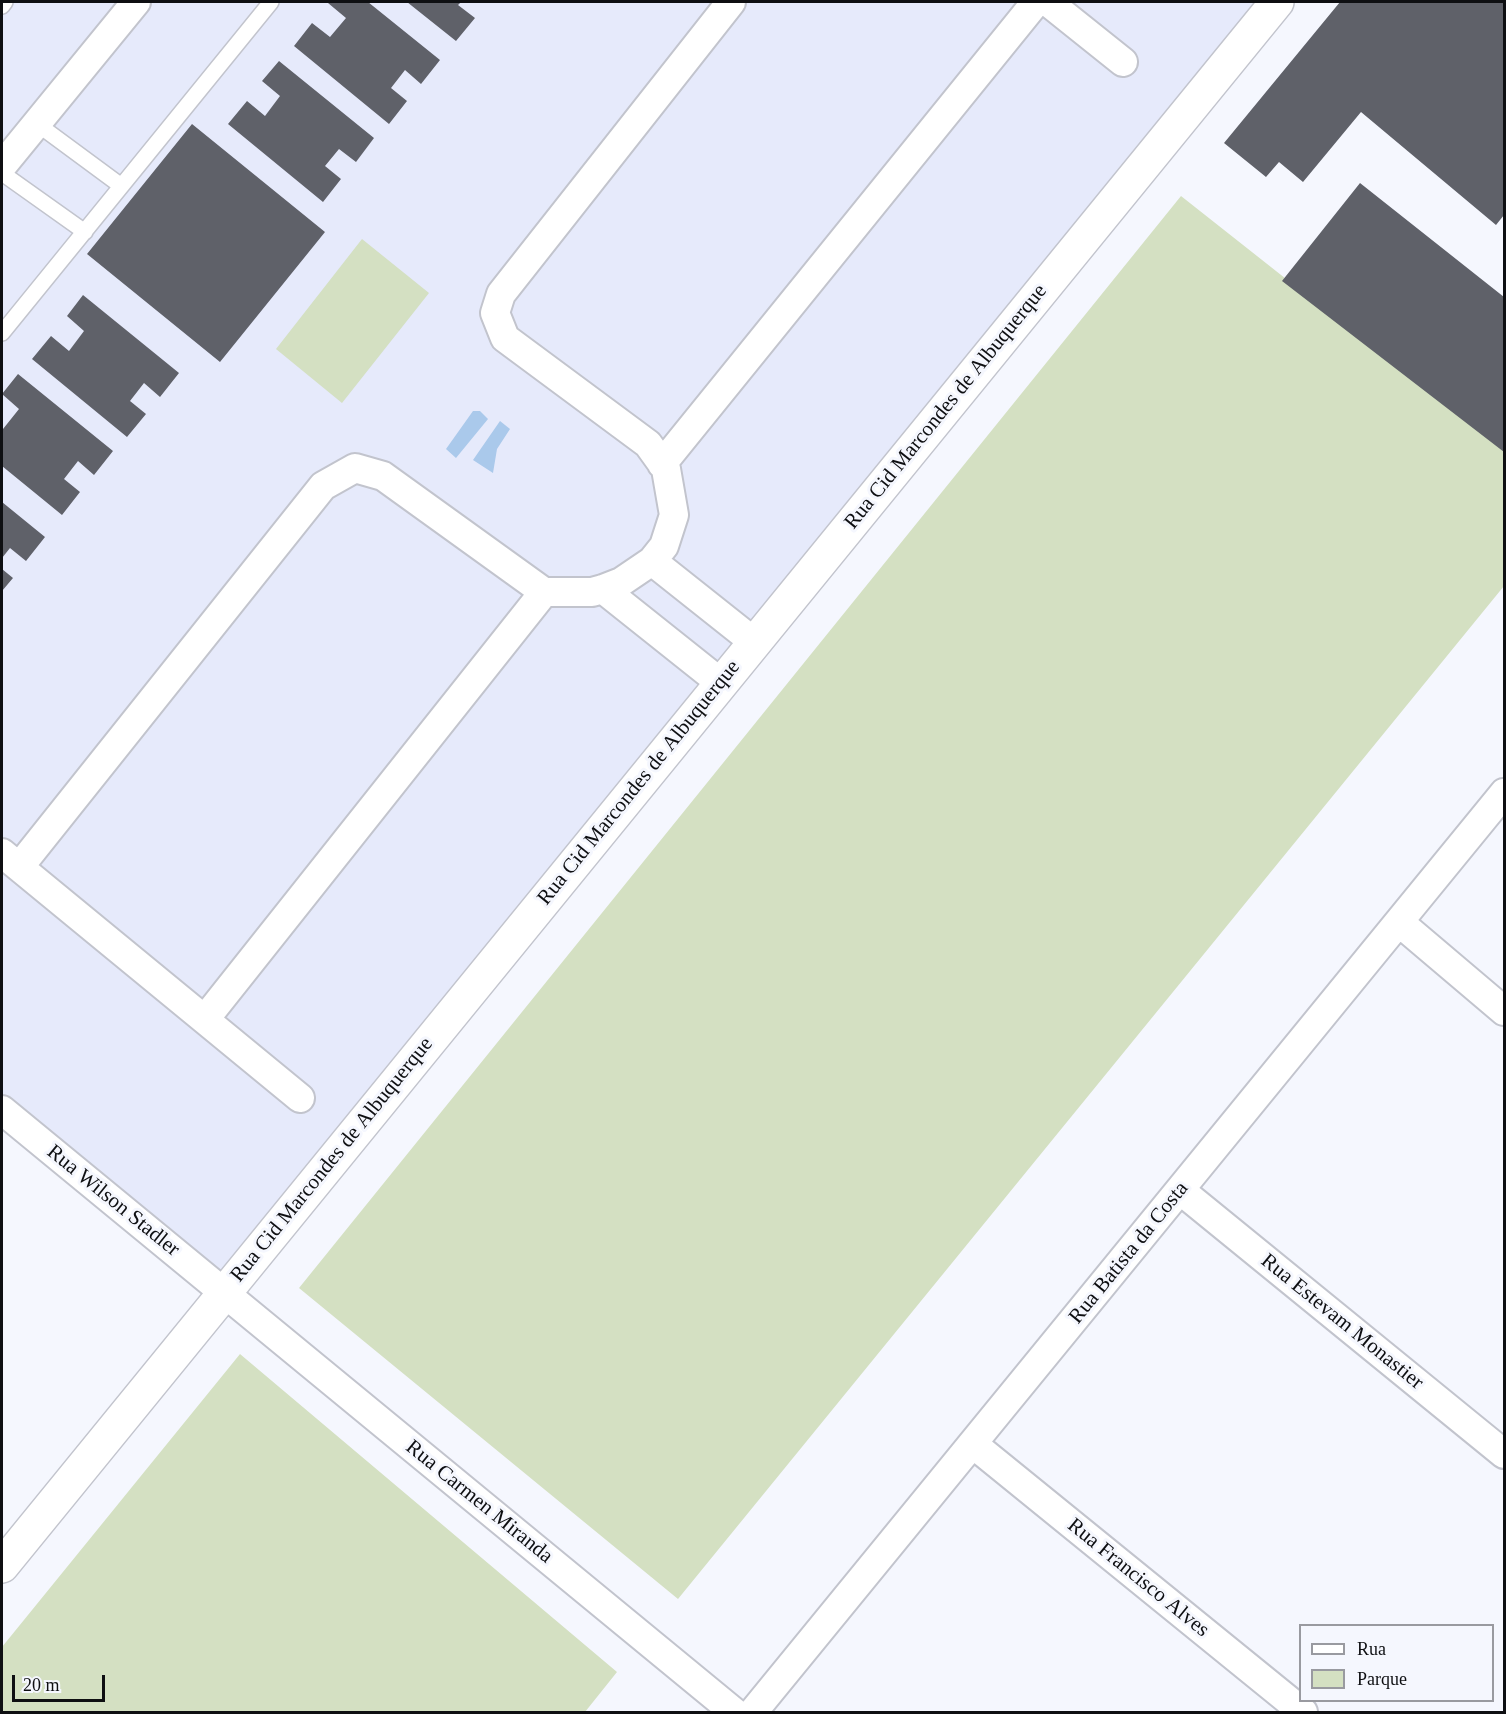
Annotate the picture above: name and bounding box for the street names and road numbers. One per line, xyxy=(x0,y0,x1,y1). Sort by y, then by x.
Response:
street label: Rua Cid Marcondes de Albuquerque xyxy=(839,279,1053,535)
street label: Rua Cid Marcondes de Albuquerque xyxy=(532,655,746,911)
street label: Rua Cid Marcondes de Albuquerque xyxy=(225,1032,439,1288)
street label: Rua Wilson Stadler xyxy=(41,1140,185,1262)
street label: Rua Batista da Costa xyxy=(1064,1177,1194,1329)
street label: Rua Estevam Monastier xyxy=(1256,1249,1428,1395)
street label: Rua Carmen Miranda xyxy=(400,1435,558,1569)
street label: Rua Francisco Alves xyxy=(1062,1513,1214,1643)

